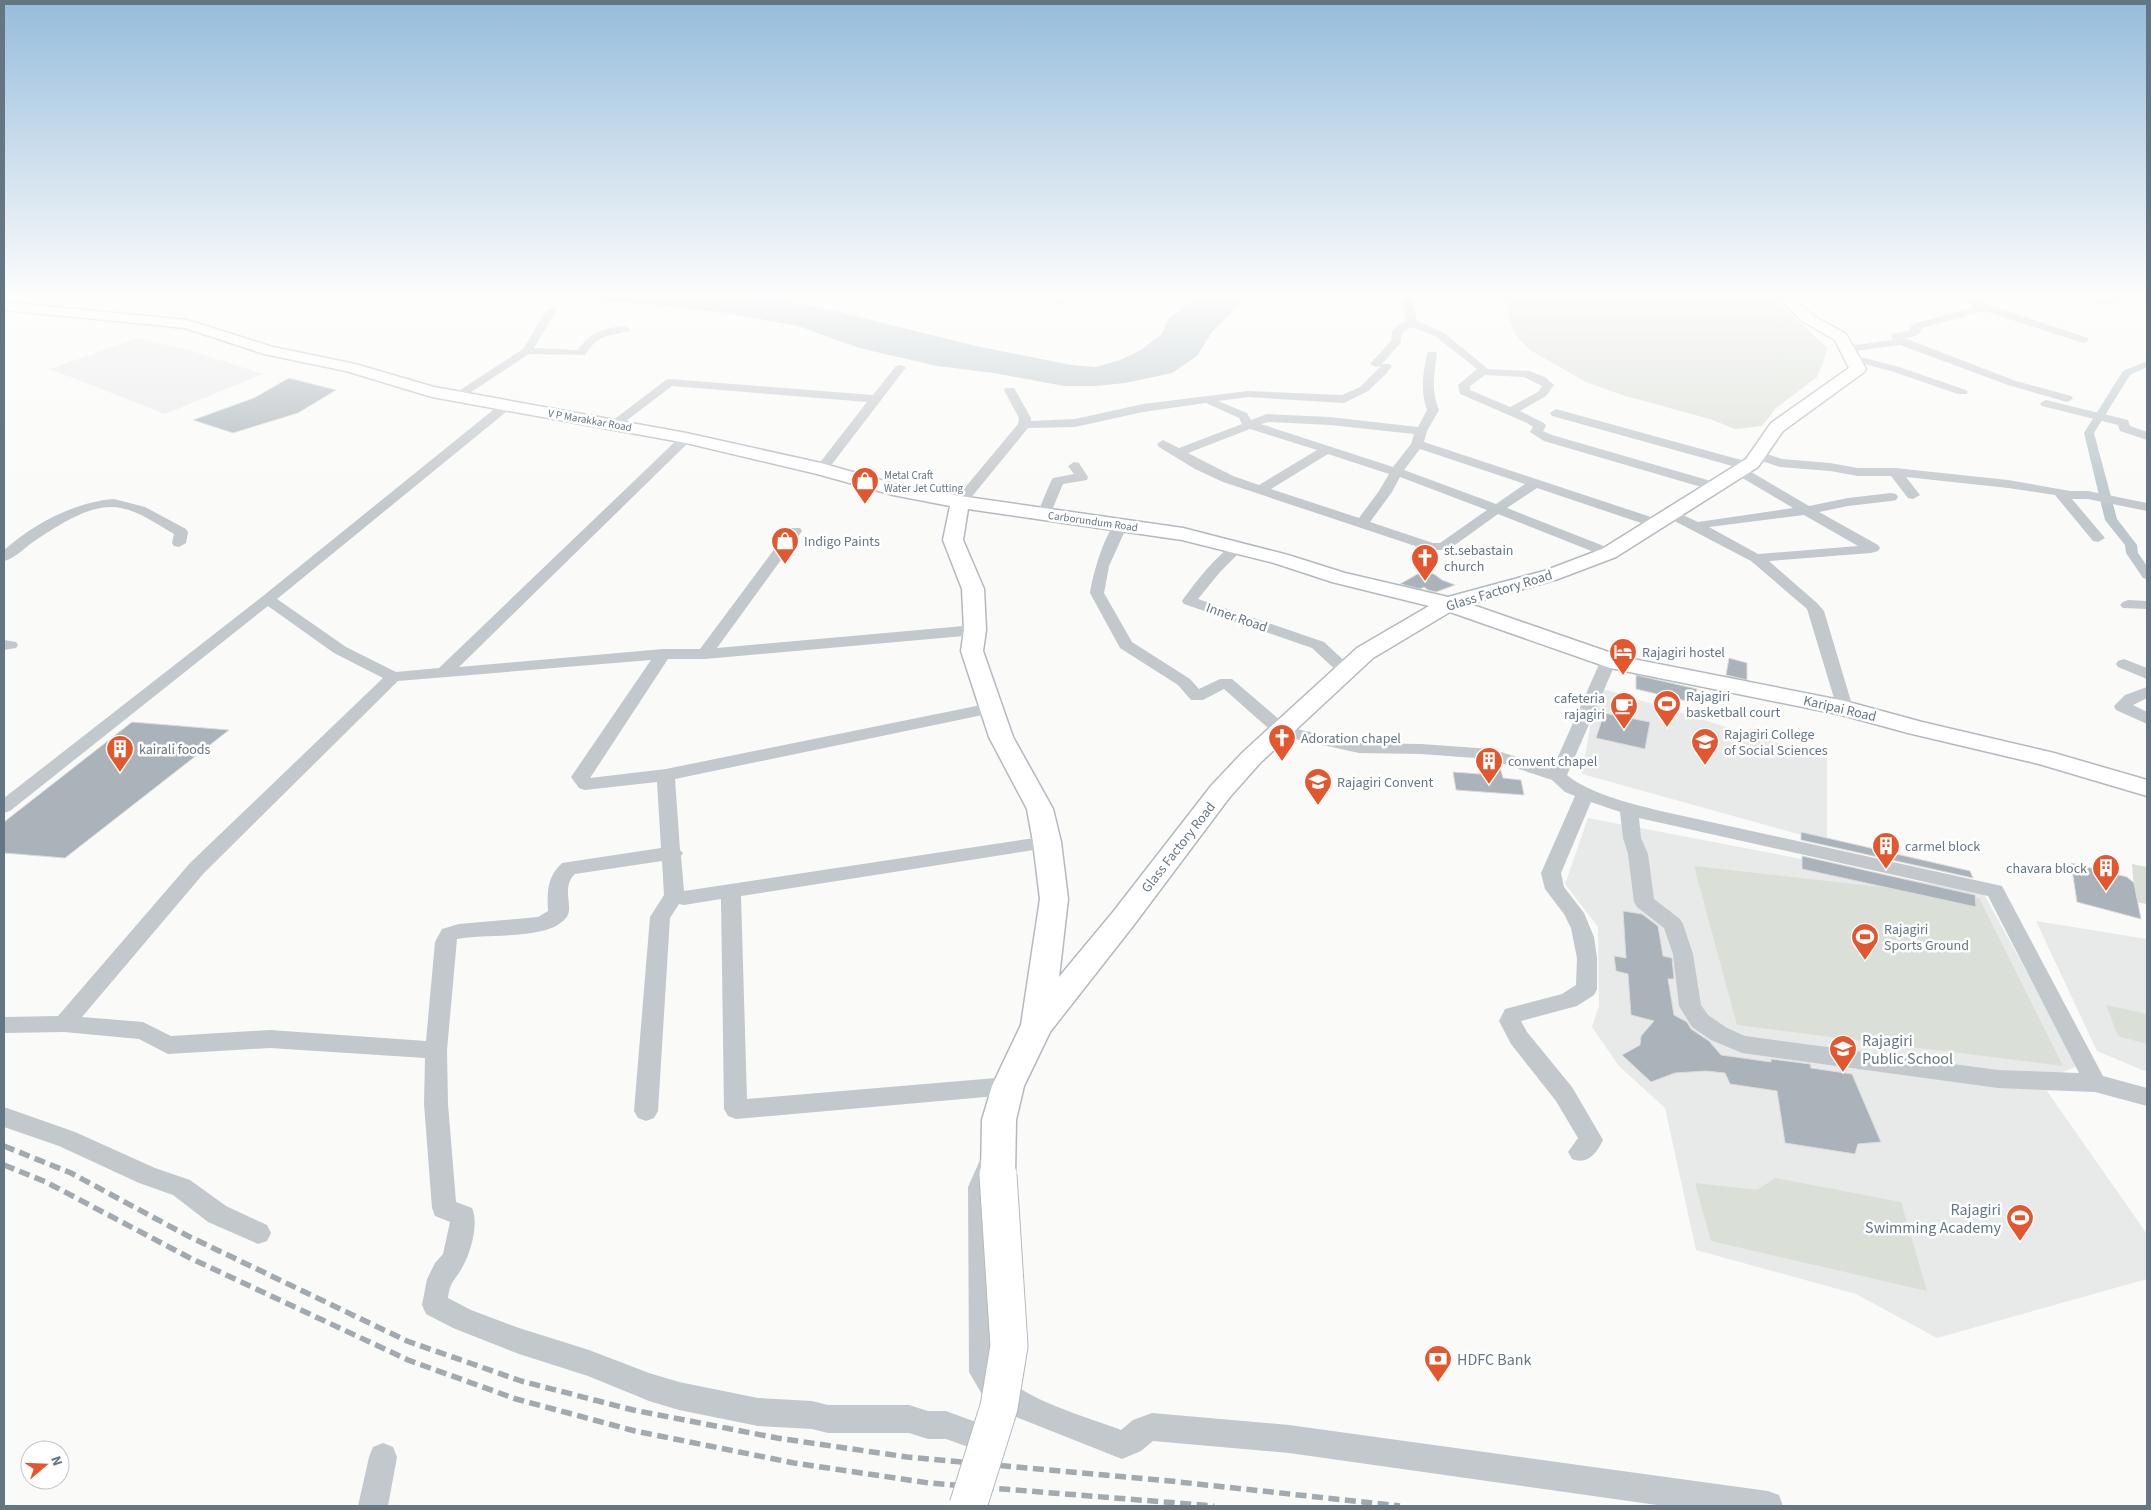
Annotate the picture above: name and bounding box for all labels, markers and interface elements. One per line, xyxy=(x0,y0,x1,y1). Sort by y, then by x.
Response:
street label: V P Marakkar Road xyxy=(547,406,633,435)
shop icon: Metal Craft Water Jet Cutting xyxy=(850,466,880,505)
place label: Metal Craft Water Jet Cutting xyxy=(884,468,964,496)
street label: Carborundum Road xyxy=(1047,508,1139,535)
shop icon: Indigo Paints xyxy=(770,526,800,565)
place label: Indigo Paints xyxy=(804,532,880,552)
place label: st.sebastain church xyxy=(1444,541,1514,577)
church icon: st.sebastain church xyxy=(1410,543,1440,582)
street label: Glass Factory Road xyxy=(1444,565,1555,617)
street label: Inner Road xyxy=(1203,598,1270,638)
hotel icon: Rajagiri hostel xyxy=(1608,637,1638,676)
place label: Rajagiri hostel xyxy=(1642,643,1725,663)
place label: Rajagiri basketball court xyxy=(1686,687,1780,723)
place label: cafeteria rajagiri xyxy=(1554,689,1605,725)
sports icon: Rajagiri basketball court xyxy=(1652,689,1682,728)
cafe icon: cafeteria rajagiri xyxy=(1609,691,1639,730)
street label: Karipai Road xyxy=(1801,691,1878,727)
church icon: Adoration chapel xyxy=(1267,723,1297,762)
place label: Rajagiri College of Social Sciences xyxy=(1724,725,1828,761)
school or university icon: Rajagiri College of Social Sciences xyxy=(1690,727,1720,766)
place label: Adoration chapel xyxy=(1301,729,1401,749)
building icon: kairali foods xyxy=(105,734,135,773)
place label: kairali foods xyxy=(139,740,211,760)
building icon: convent chapel xyxy=(1474,746,1504,785)
place label: convent chapel xyxy=(1508,752,1598,772)
school or university icon: Rajagiri Convent xyxy=(1303,767,1333,806)
place label: Rajagiri Convent xyxy=(1337,773,1433,793)
street label: Glass Factory Road xyxy=(1137,798,1221,897)
building icon: carmel block xyxy=(1871,831,1901,870)
place label: carmel block xyxy=(1905,837,1980,857)
building icon: chavara block xyxy=(2091,853,2121,892)
place label: chavara block xyxy=(2006,859,2087,879)
place label: Rajagiri Sports Ground xyxy=(1884,920,1969,956)
sports icon: Rajagiri Sports Ground xyxy=(1850,922,1880,961)
place label: Rajagiri Public School xyxy=(1862,1030,1953,1070)
school or university icon: Rajagiri Public School xyxy=(1828,1034,1858,1073)
place label: Rajagiri Swimming Academy xyxy=(1865,1199,2002,1239)
sports icon: Rajagiri Swimming Academy xyxy=(2005,1203,2035,1242)
bank icon: HDFC Bank xyxy=(1423,1344,1453,1383)
place label: HDFC Bank xyxy=(1457,1349,1532,1371)
north arrow xyxy=(20,1440,70,1490)
text: N xyxy=(45,1453,67,1469)

